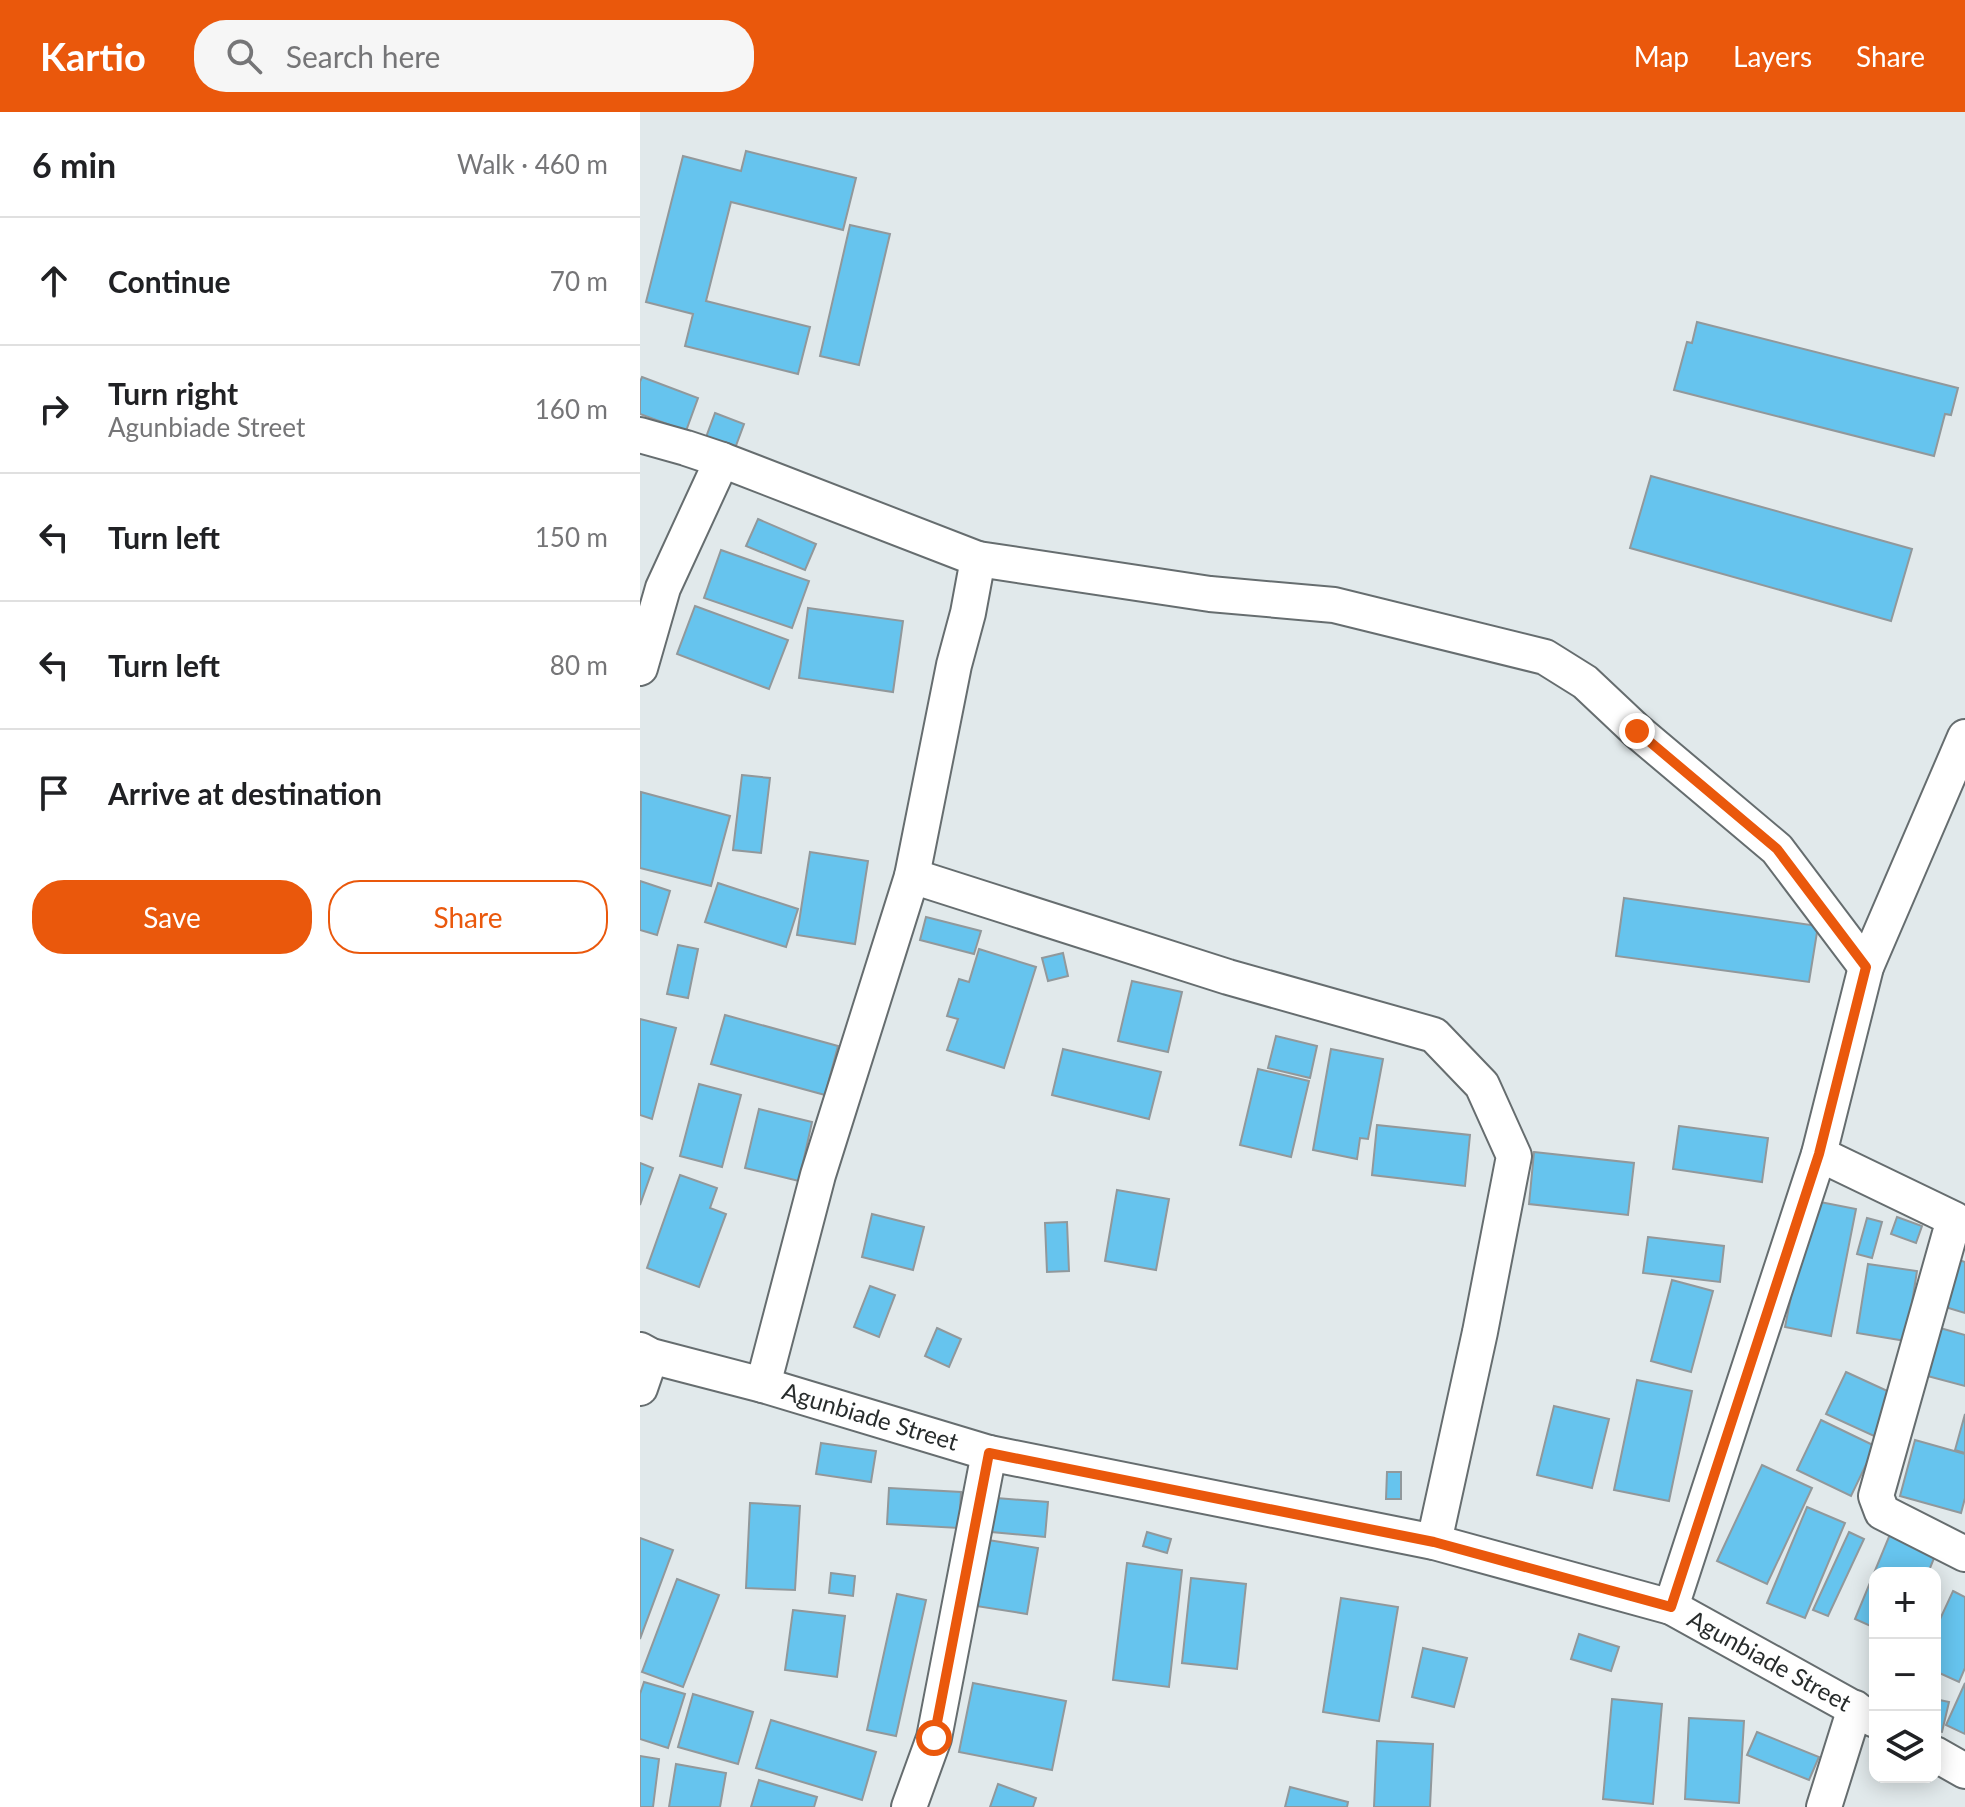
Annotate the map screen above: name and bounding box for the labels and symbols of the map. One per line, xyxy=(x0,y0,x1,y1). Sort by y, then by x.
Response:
route end xyxy=(1619,713,1655,749)
street label: Agunbiade Street xyxy=(779,1376,962,1456)
street label: Agunbiade Street xyxy=(1683,1603,1857,1717)
route start xyxy=(916,1720,952,1756)

